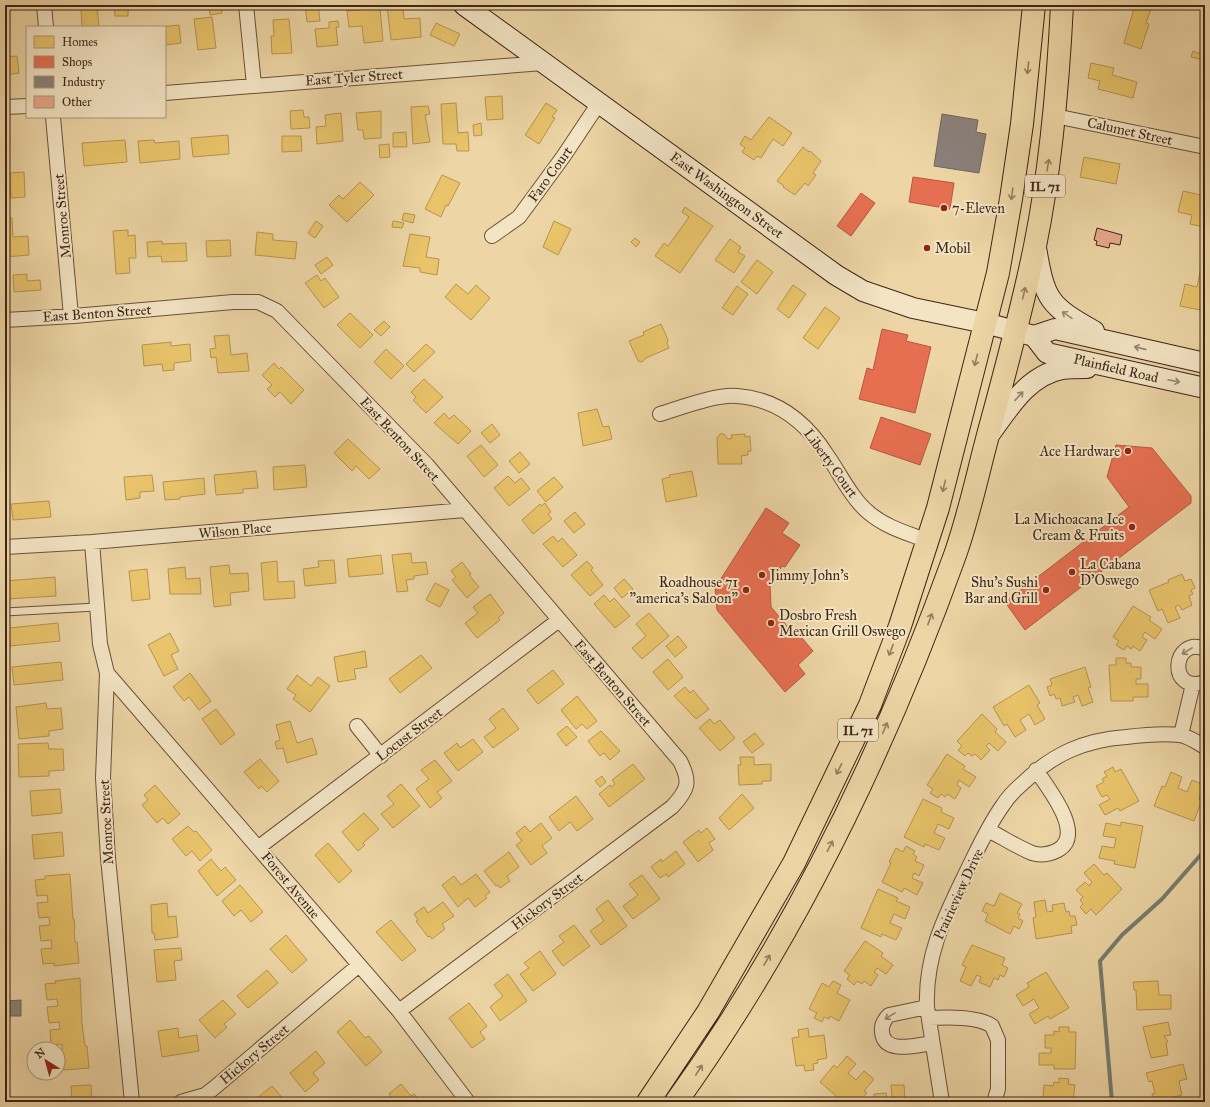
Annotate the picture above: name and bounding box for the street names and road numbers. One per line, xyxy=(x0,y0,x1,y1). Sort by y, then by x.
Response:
street label: East Tyler Street xyxy=(305,66,403,89)
street label: Calumet Street xyxy=(1086,114,1174,149)
street label: Faro Court xyxy=(525,143,576,205)
street label: East Washington Street xyxy=(667,149,787,242)
street label: Monroe Street xyxy=(50,173,75,259)
road number: IL 71 xyxy=(1025,175,1065,197)
street label: East Benton Street xyxy=(42,301,152,326)
street label: Plainfield Road xyxy=(1072,350,1160,387)
street label: East Benton Street xyxy=(356,394,443,485)
street label: Liberty Court xyxy=(800,426,861,501)
street label: Wilson Place xyxy=(198,519,272,542)
street label: East Benton Street xyxy=(570,637,655,730)
street label: Locust Street xyxy=(373,704,446,765)
road number: IL 71 xyxy=(838,719,878,741)
street label: Monroe Street xyxy=(96,779,117,865)
street label: Prairieview Drive xyxy=(930,846,987,943)
street label: Forest Avenue xyxy=(258,848,324,922)
street label: Hickory Street xyxy=(508,869,586,934)
street label: Hickory Street xyxy=(216,1021,292,1088)

